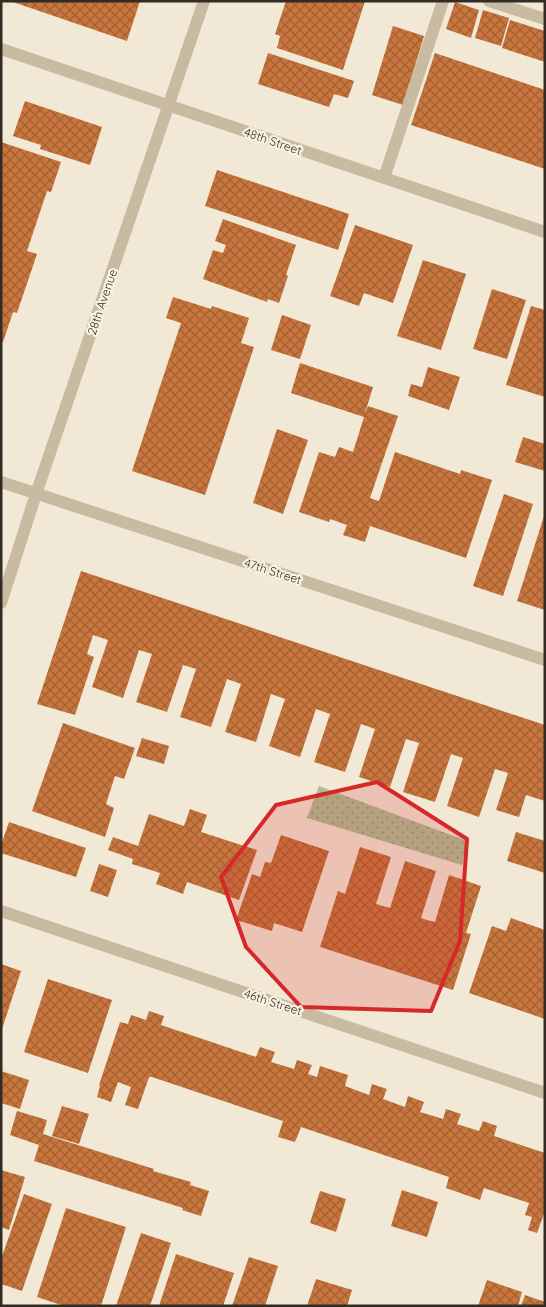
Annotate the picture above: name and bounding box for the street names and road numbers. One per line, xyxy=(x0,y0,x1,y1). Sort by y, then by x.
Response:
street label: 48th Street xyxy=(242,124,304,158)
street label: 28th Avenue xyxy=(84,267,120,337)
street label: 47th Street xyxy=(243,555,303,587)
street label: 46th Street xyxy=(242,986,304,1018)

